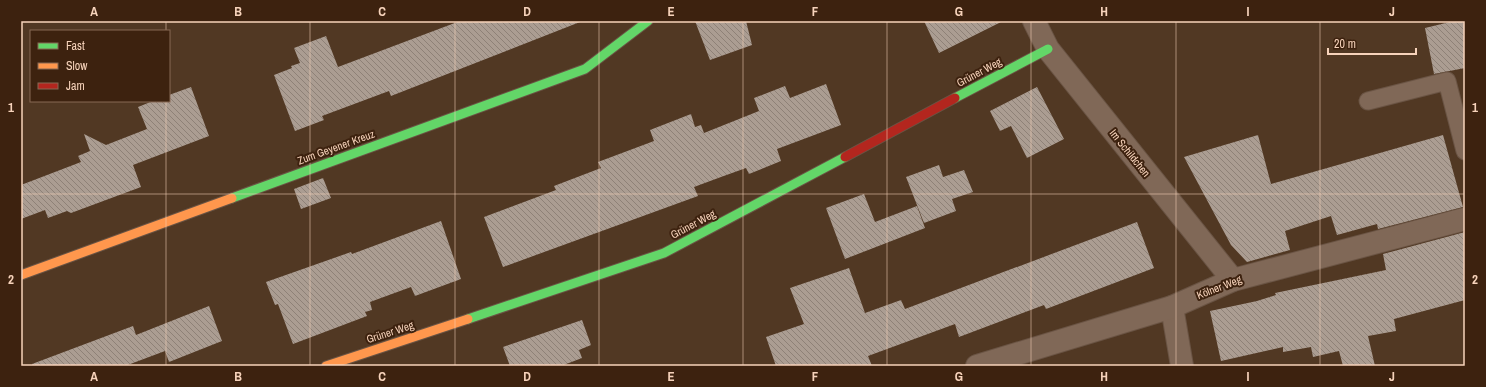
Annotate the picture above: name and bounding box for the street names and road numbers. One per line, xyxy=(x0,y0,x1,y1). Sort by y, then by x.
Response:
street label: Grüner Weg xyxy=(954,54,1004,90)
street label: Zum Geyener Kreuz xyxy=(295,126,377,167)
street label: Im Schildchen xyxy=(1107,126,1153,180)
street label: Grüner Weg xyxy=(668,206,718,242)
street label: Kölner Weg xyxy=(1195,272,1243,302)
street label: Grüner Weg xyxy=(365,318,415,346)

